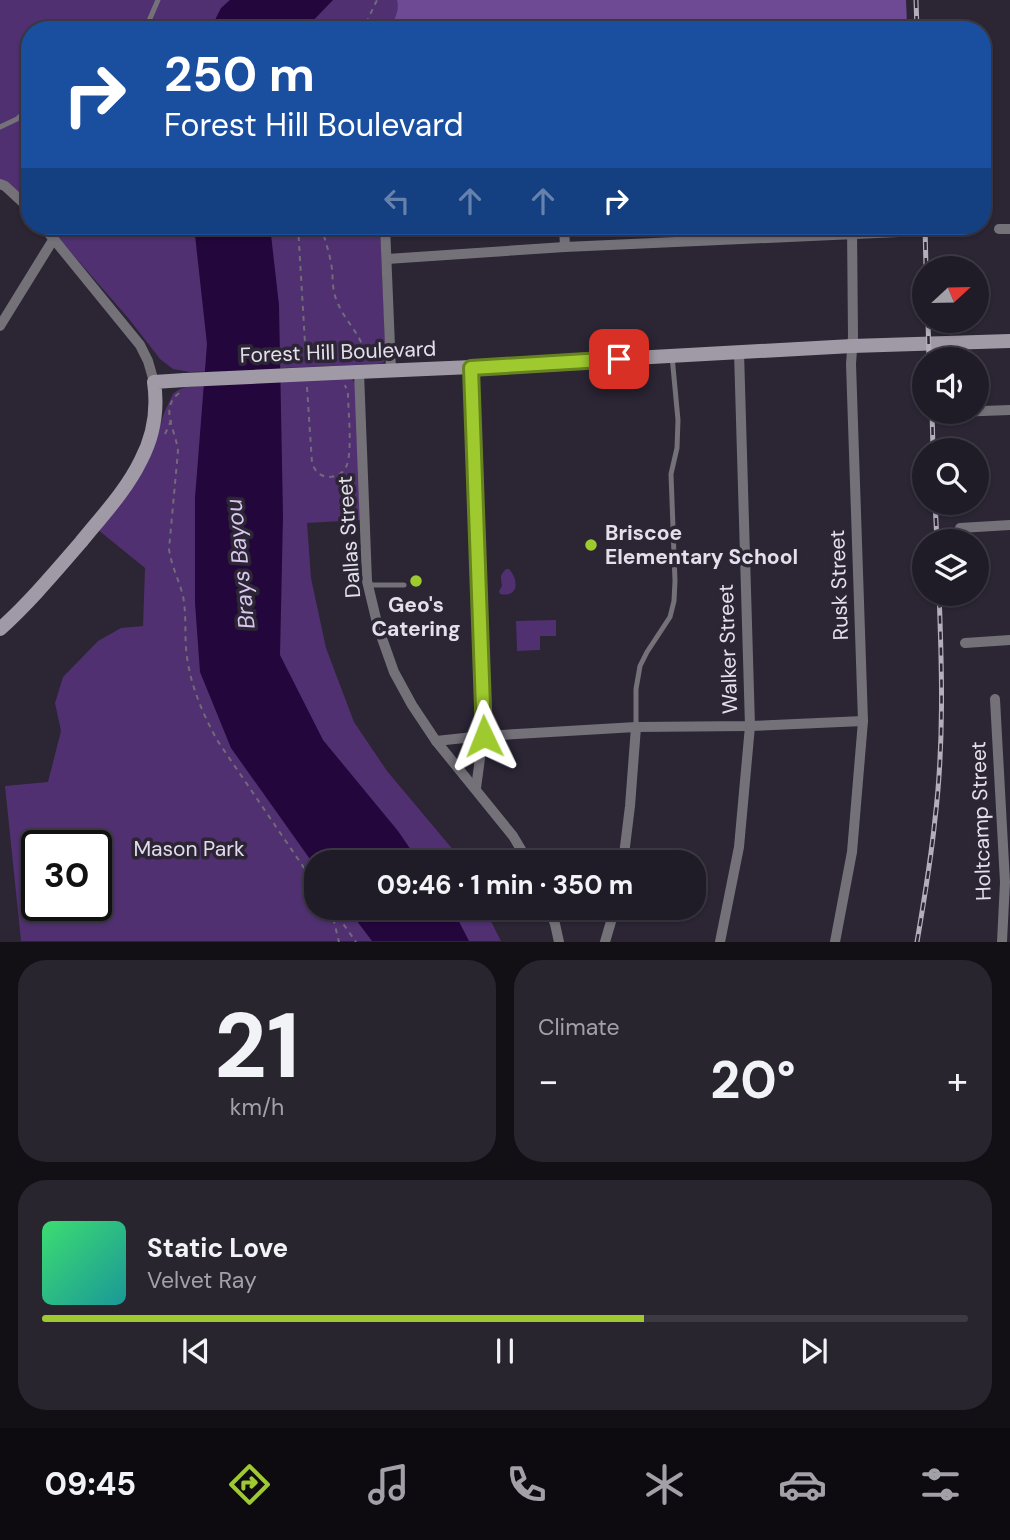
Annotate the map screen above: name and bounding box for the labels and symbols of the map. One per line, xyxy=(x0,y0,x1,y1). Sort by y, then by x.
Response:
north arrow xyxy=(912,256,989,332)
pin xyxy=(589,329,649,389)
street label: Forest Hill Boulevard xyxy=(239,335,437,369)
street label: Dallas Street xyxy=(331,475,367,599)
water label: Brays Bayou xyxy=(218,497,262,631)
place label: Briscoe Elementary School xyxy=(605,519,798,571)
street label: Rusk Street xyxy=(823,529,855,641)
marker: Briscoe Elementary School xyxy=(583,537,599,553)
marker: Geo's Catering xyxy=(408,573,424,589)
street label: Walker Street xyxy=(712,584,744,714)
place label: Geo's Catering xyxy=(372,591,460,643)
position arrow xyxy=(447,699,521,773)
street label: Holtcamp Street xyxy=(964,741,998,901)
speed limit sign: 30 xyxy=(21,830,112,921)
park label: Mason Park xyxy=(133,835,245,863)

